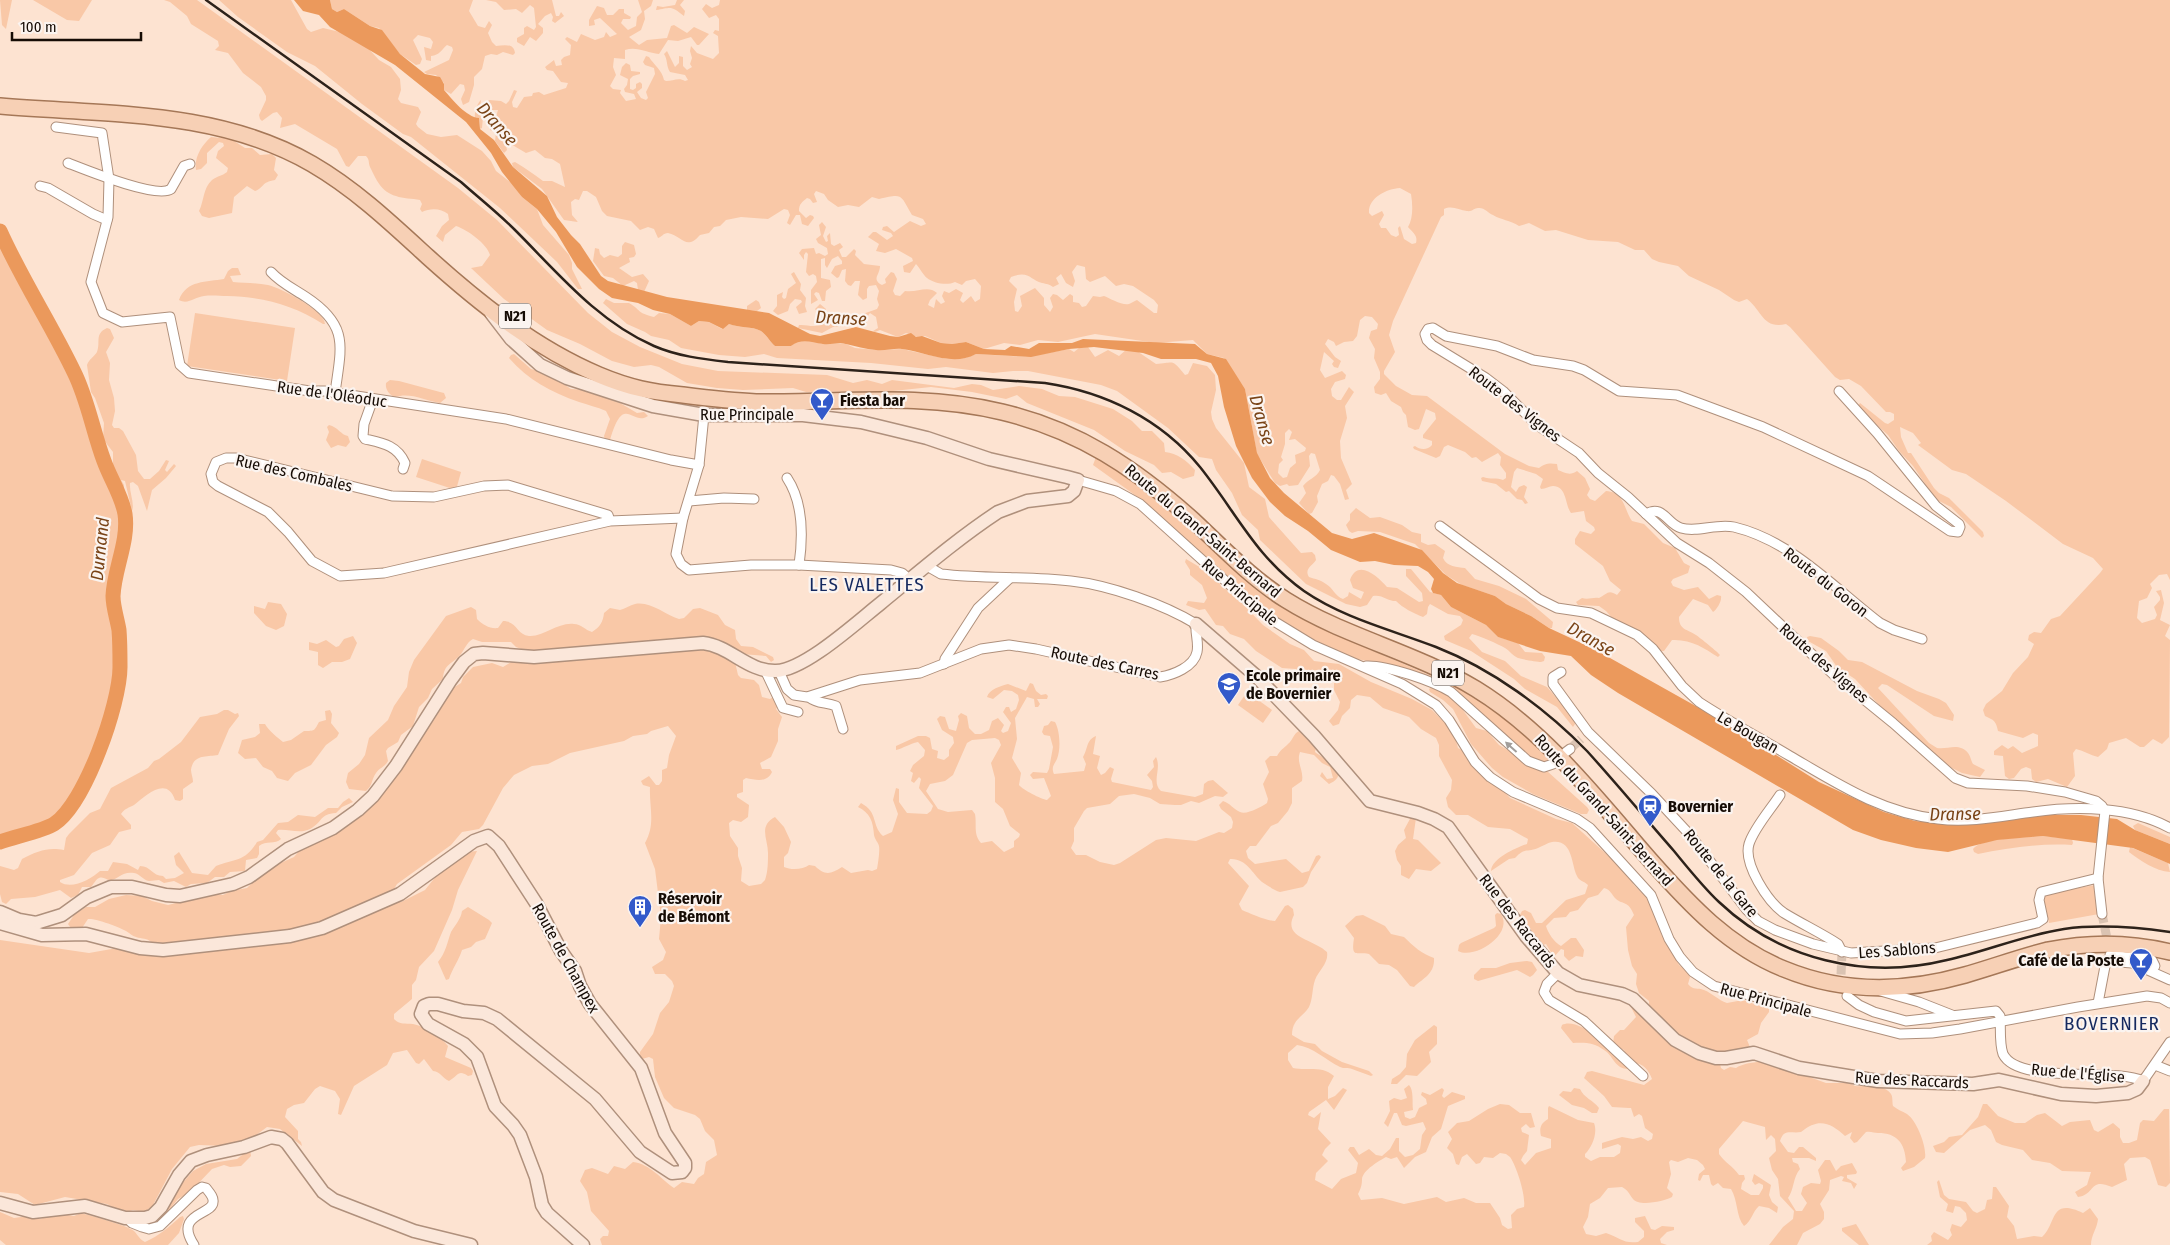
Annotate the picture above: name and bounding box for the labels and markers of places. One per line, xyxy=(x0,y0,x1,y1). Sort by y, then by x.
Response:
bar icon: Fiesta bar xyxy=(809,387,835,421)
place label: Fiesta bar xyxy=(840,391,905,410)
place label: Ecole primaire de Bovernier xyxy=(1246,666,1341,703)
school or university icon: Ecole primaire de Bovernier xyxy=(1216,671,1242,705)
station icon: Bovernier xyxy=(1637,793,1663,827)
place label: Bovernier xyxy=(1668,797,1733,816)
place label: Réservoir de Bémont xyxy=(658,889,730,926)
building icon: Réservoir de Bémont xyxy=(627,894,653,928)
bar icon: Café de la Poste xyxy=(2128,947,2154,981)
place label: Café de la Poste xyxy=(2018,951,2124,970)

